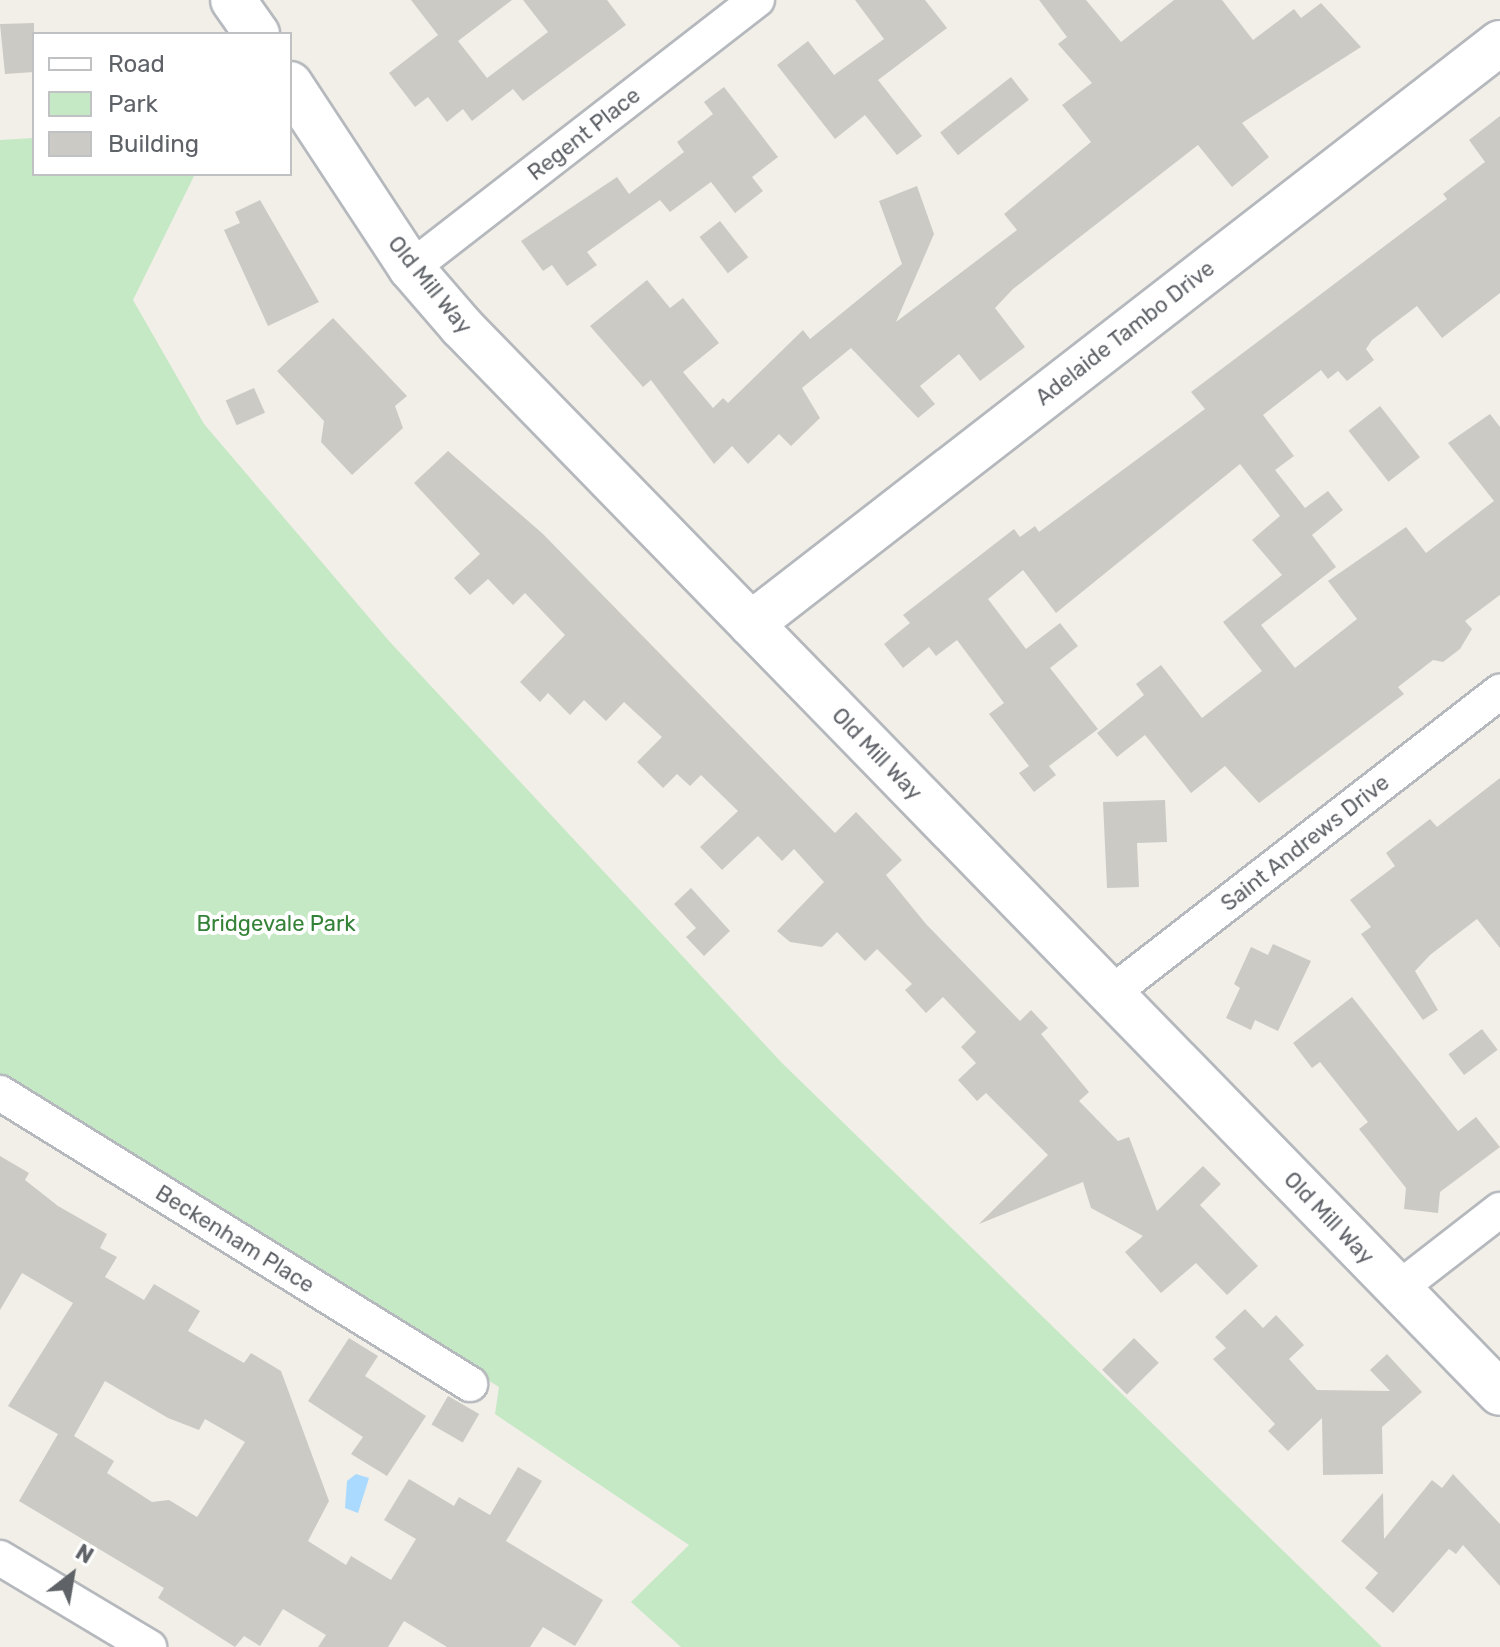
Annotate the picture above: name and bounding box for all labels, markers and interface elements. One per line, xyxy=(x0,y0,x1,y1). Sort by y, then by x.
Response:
legend xyxy=(32,32,292,176)
text: Road xyxy=(108,50,165,78)
street label: Regent Place xyxy=(523,82,645,186)
text: Park xyxy=(108,90,158,118)
text: Building xyxy=(108,130,199,158)
street label: Old Mill Way xyxy=(382,231,478,339)
street label: Adelaide Tambo Drive xyxy=(1030,255,1220,411)
street label: Old Mill Way xyxy=(826,702,928,806)
street label: Saint Andrews Drive xyxy=(1215,769,1395,917)
park label: Bridgevale Park xyxy=(196,911,356,937)
street label: Old Mill Way xyxy=(1278,1166,1380,1270)
street label: Beckenham Place xyxy=(151,1180,319,1298)
north arrow xyxy=(32,1535,112,1615)
text: N xyxy=(71,1538,98,1570)

